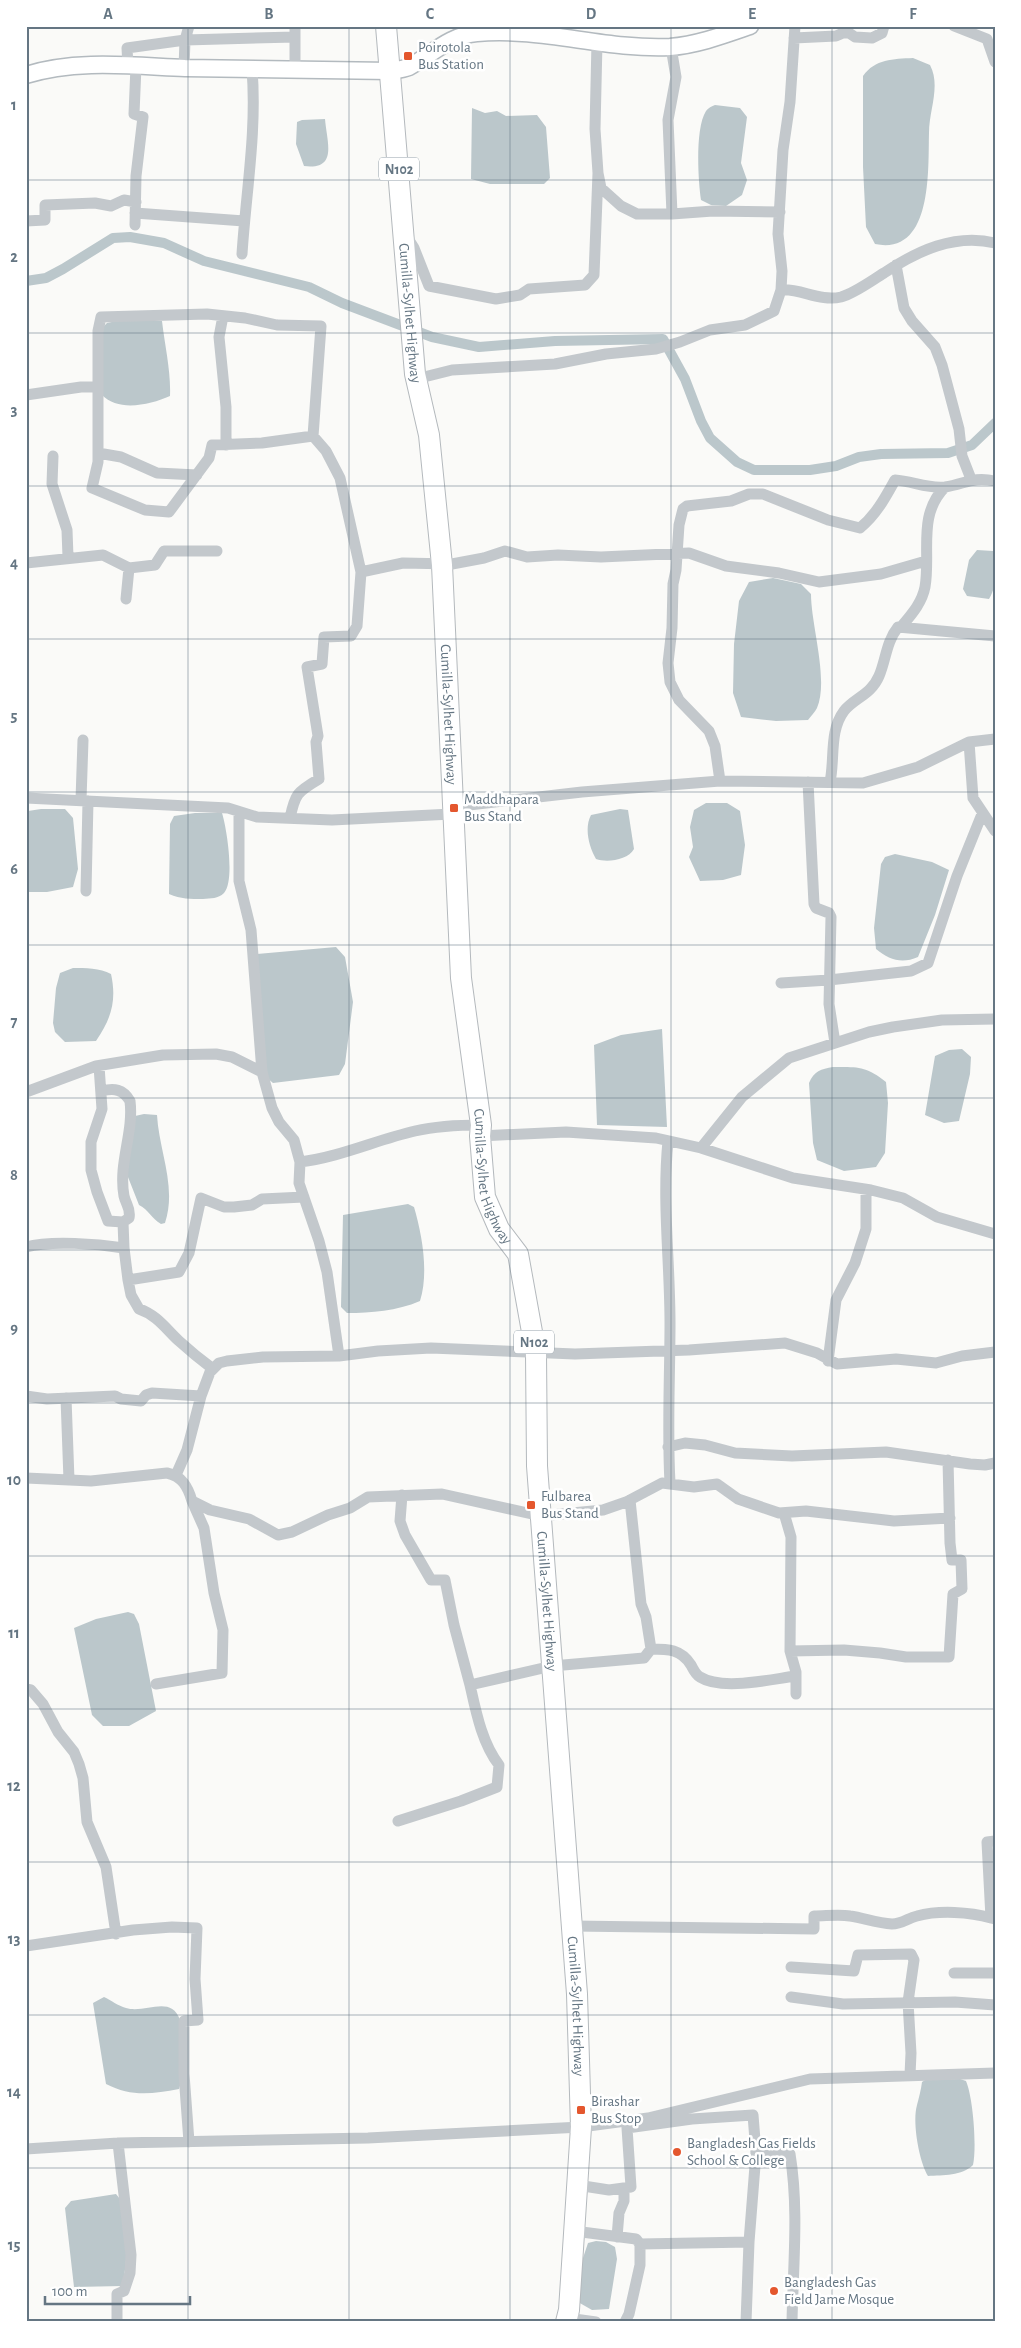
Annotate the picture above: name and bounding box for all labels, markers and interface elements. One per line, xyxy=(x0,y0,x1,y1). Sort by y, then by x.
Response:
text: A xyxy=(103,6,113,22)
text: B xyxy=(264,6,274,22)
text: C xyxy=(426,6,435,22)
text: D xyxy=(586,6,597,22)
text: E xyxy=(748,6,756,22)
text: F xyxy=(909,6,917,22)
place label: Poirotola Bus Station xyxy=(418,40,484,72)
marker: Poirotola Bus Station xyxy=(402,50,414,62)
text: 1 xyxy=(11,97,17,113)
road number: N102 xyxy=(379,157,419,180)
street label: Cumilla-Sylhet Highway xyxy=(396,242,424,385)
text: 2 xyxy=(10,249,18,265)
text: 3 xyxy=(11,402,18,418)
text: 4 xyxy=(10,555,18,571)
street label: Cumilla-Sylhet Highway xyxy=(438,644,459,786)
text: 5 xyxy=(11,708,18,724)
place label: Maddhapara Bus Stand xyxy=(464,792,539,824)
marker: Maddhapara Bus Stand xyxy=(448,802,460,814)
text: 6 xyxy=(10,861,18,877)
text: 7 xyxy=(11,1014,18,1030)
street label: Cumilla-Sylhet Highway xyxy=(471,1108,515,1248)
text: 8 xyxy=(10,1167,18,1183)
text: 9 xyxy=(10,1320,18,1336)
road number: N102 xyxy=(514,1330,554,1354)
text: 10 xyxy=(7,1472,21,1488)
place label: Fulbarea Bus Stand xyxy=(541,1489,599,1521)
marker: Fulbarea Bus Stand xyxy=(525,1499,537,1511)
street label: Cumilla-Sylhet Highway xyxy=(534,1531,560,1672)
text: 11 xyxy=(8,1625,20,1641)
text: 12 xyxy=(7,1778,21,1794)
text: 13 xyxy=(8,1931,20,1947)
street label: Cumilla-Sylhet Highway xyxy=(565,1935,586,2077)
text: 14 xyxy=(7,2084,21,2100)
place label: Birashar Bus Stop xyxy=(591,2094,641,2126)
marker: Birashar Bus Stop xyxy=(575,2104,587,2116)
place label: Bangladesh Gas Fields School & College xyxy=(687,2136,816,2168)
marker: Bangladesh Gas Fields School & College xyxy=(671,2146,683,2158)
text: 15 xyxy=(8,2237,20,2253)
scale bar xyxy=(45,2273,190,2305)
place label: Bangladesh Gas Field Jame Mosque xyxy=(784,2275,894,2307)
text: 100 m xyxy=(52,2284,87,2299)
marker: Bangladesh Gas Field Jame Mosque xyxy=(768,2285,780,2297)

